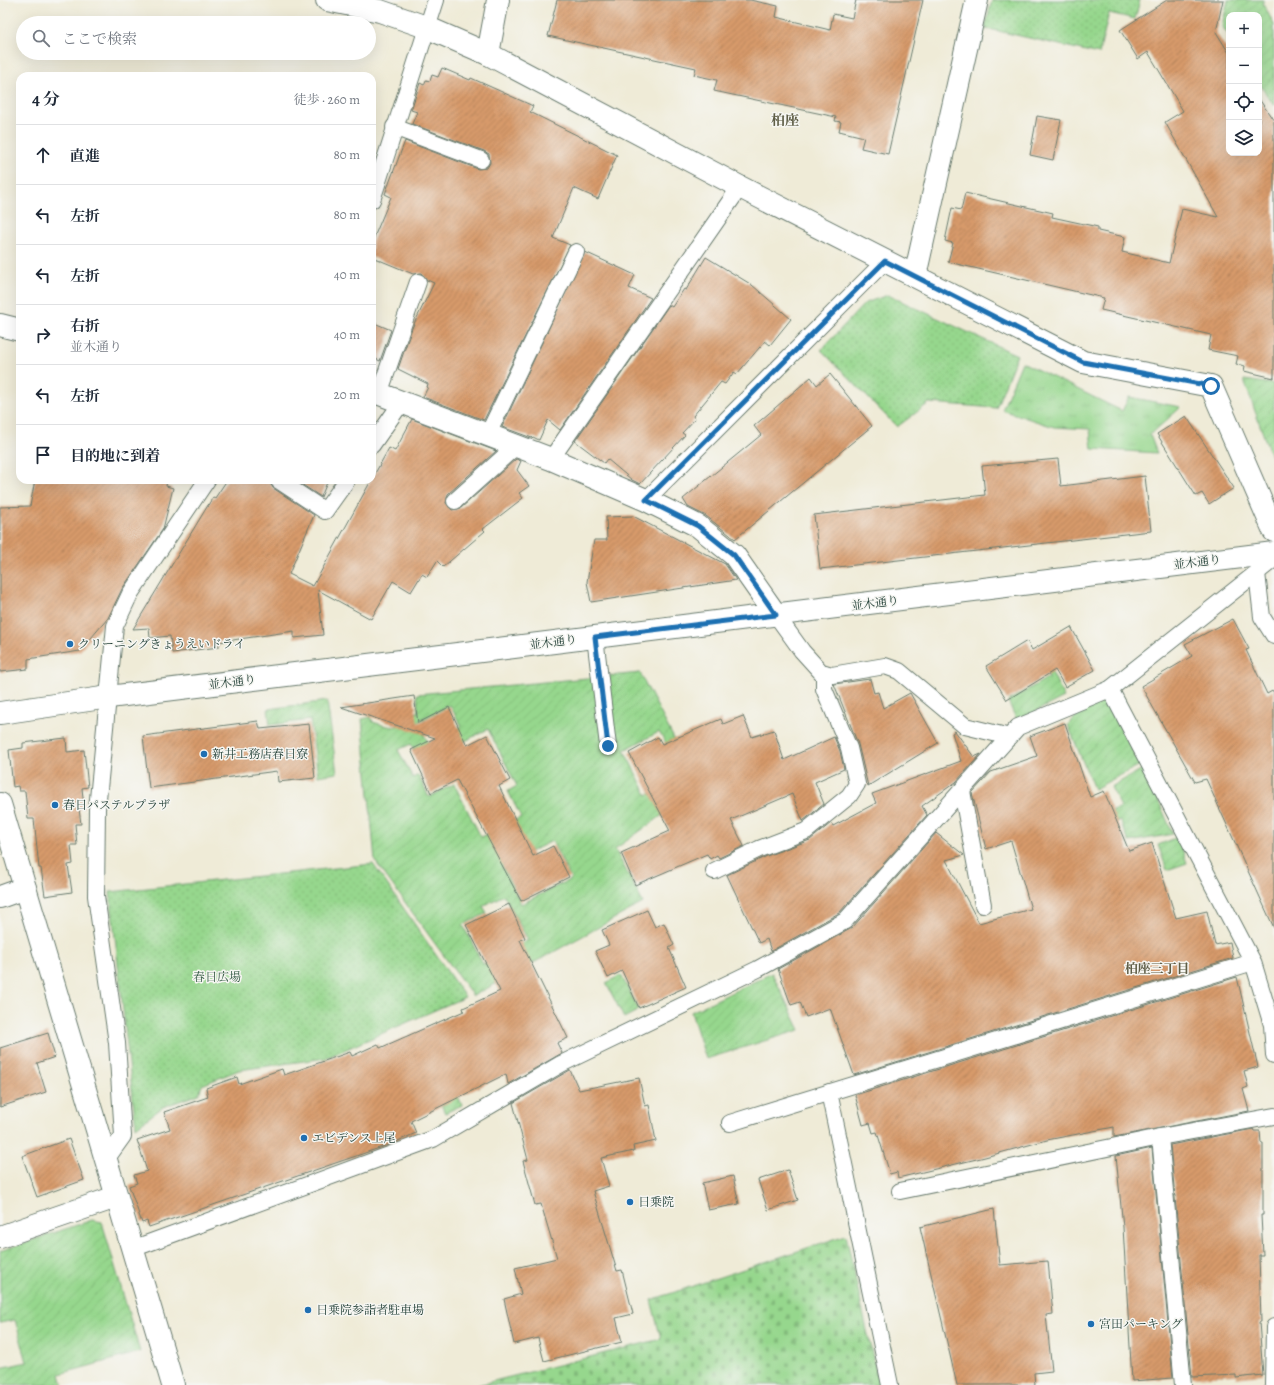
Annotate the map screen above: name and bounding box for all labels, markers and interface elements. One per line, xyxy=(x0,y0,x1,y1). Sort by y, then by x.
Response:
map controls xyxy=(1226,12,1262,156)
button: + xyxy=(1226,12,1262,48)
search box xyxy=(16,16,376,60)
icon: search xyxy=(30,27,52,49)
text: ここで検索 xyxy=(62,29,137,49)
button: − xyxy=(1226,48,1262,84)
button: locate xyxy=(1226,84,1262,120)
text: 4 分 xyxy=(32,88,60,111)
text: 徒歩 · 260 m xyxy=(294,91,360,108)
district label: 柏座 xyxy=(771,111,799,130)
button: layers xyxy=(1226,120,1262,156)
icon: ahead xyxy=(32,144,54,166)
text: 直進 xyxy=(70,146,100,166)
text: 80 m xyxy=(333,146,360,163)
icon: left xyxy=(32,204,54,226)
text: 左折 xyxy=(70,206,100,226)
text: 80 m xyxy=(333,206,360,223)
icon: left xyxy=(32,264,54,286)
text: 左折 xyxy=(70,266,100,286)
text: 40 m xyxy=(334,266,360,283)
text: 右折 xyxy=(70,316,100,336)
icon: right xyxy=(32,324,54,346)
text: 40 m xyxy=(334,326,360,343)
text: 並木通り xyxy=(70,338,122,355)
route start xyxy=(1202,377,1220,395)
icon: left xyxy=(32,384,54,406)
text: 左折 xyxy=(70,386,100,406)
text: 20 m xyxy=(334,386,360,403)
icon: arrive xyxy=(32,444,54,466)
text: 目的地に到着 xyxy=(70,446,160,466)
street label: 並木通り xyxy=(1172,551,1222,573)
street label: 並木通り xyxy=(850,592,900,614)
street label: 並木通り xyxy=(528,631,578,653)
place label: クリーニングきょうえいドライ xyxy=(78,636,245,652)
marker: クリーニングきょうえいドライ xyxy=(65,639,75,649)
street label: 並木通り xyxy=(207,671,257,693)
route end xyxy=(599,737,617,755)
place label: 新井工務店春日寮 xyxy=(212,746,308,762)
marker: 新井工務店春日寮 xyxy=(199,749,209,759)
place label: 春日パステルプラザ xyxy=(63,797,170,813)
marker: 春日パステルプラザ xyxy=(50,800,60,810)
district label: 柏座三丁目 xyxy=(1124,960,1190,977)
park label: 春日広場 xyxy=(193,969,241,985)
place label: エビデンス上尾 xyxy=(312,1130,395,1146)
marker: エビデンス上尾 xyxy=(299,1133,309,1143)
place label: 日乗院 xyxy=(638,1194,674,1210)
marker: 日乗院 xyxy=(625,1197,635,1207)
place label: 日乗院参詣者駐車場 xyxy=(316,1302,424,1318)
marker: 日乗院参詣者駐車場 xyxy=(303,1305,313,1315)
place label: 宮田パーキング xyxy=(1099,1316,1183,1332)
marker: 宮田パーキング xyxy=(1086,1319,1096,1329)

